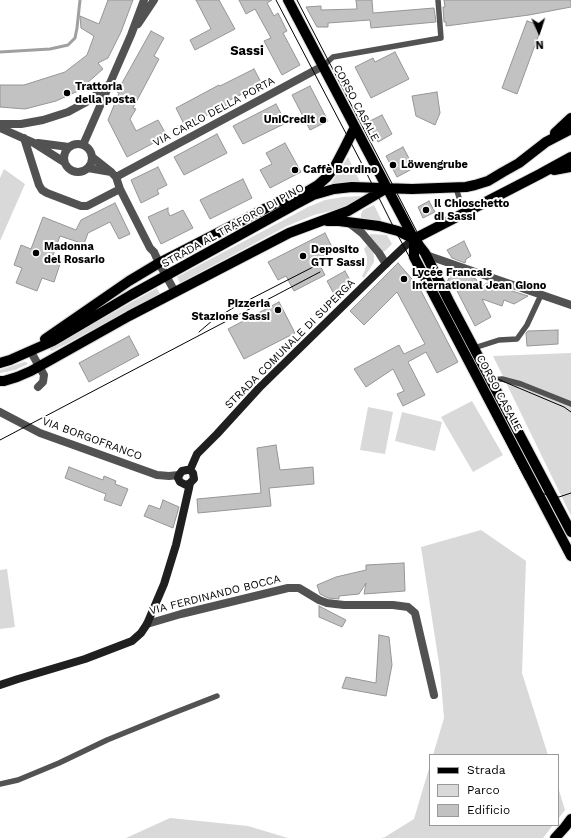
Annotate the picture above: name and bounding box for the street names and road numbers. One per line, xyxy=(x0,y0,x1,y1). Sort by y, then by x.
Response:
street label: CORSO CASALE xyxy=(330,63,382,143)
street label: VIA CARLO DELLA PORTA xyxy=(151,74,277,150)
street label: STRADA AL TRAFORO DI PINO xyxy=(160,181,306,271)
street label: STRADA COMUNALE DI SUPERGA xyxy=(222,276,358,412)
street label: CORSO CASALE xyxy=(473,353,525,433)
street label: VIA BORGOFRANCO xyxy=(40,415,144,463)
street label: VIA FERDINANDO BOCCA xyxy=(148,572,282,618)

